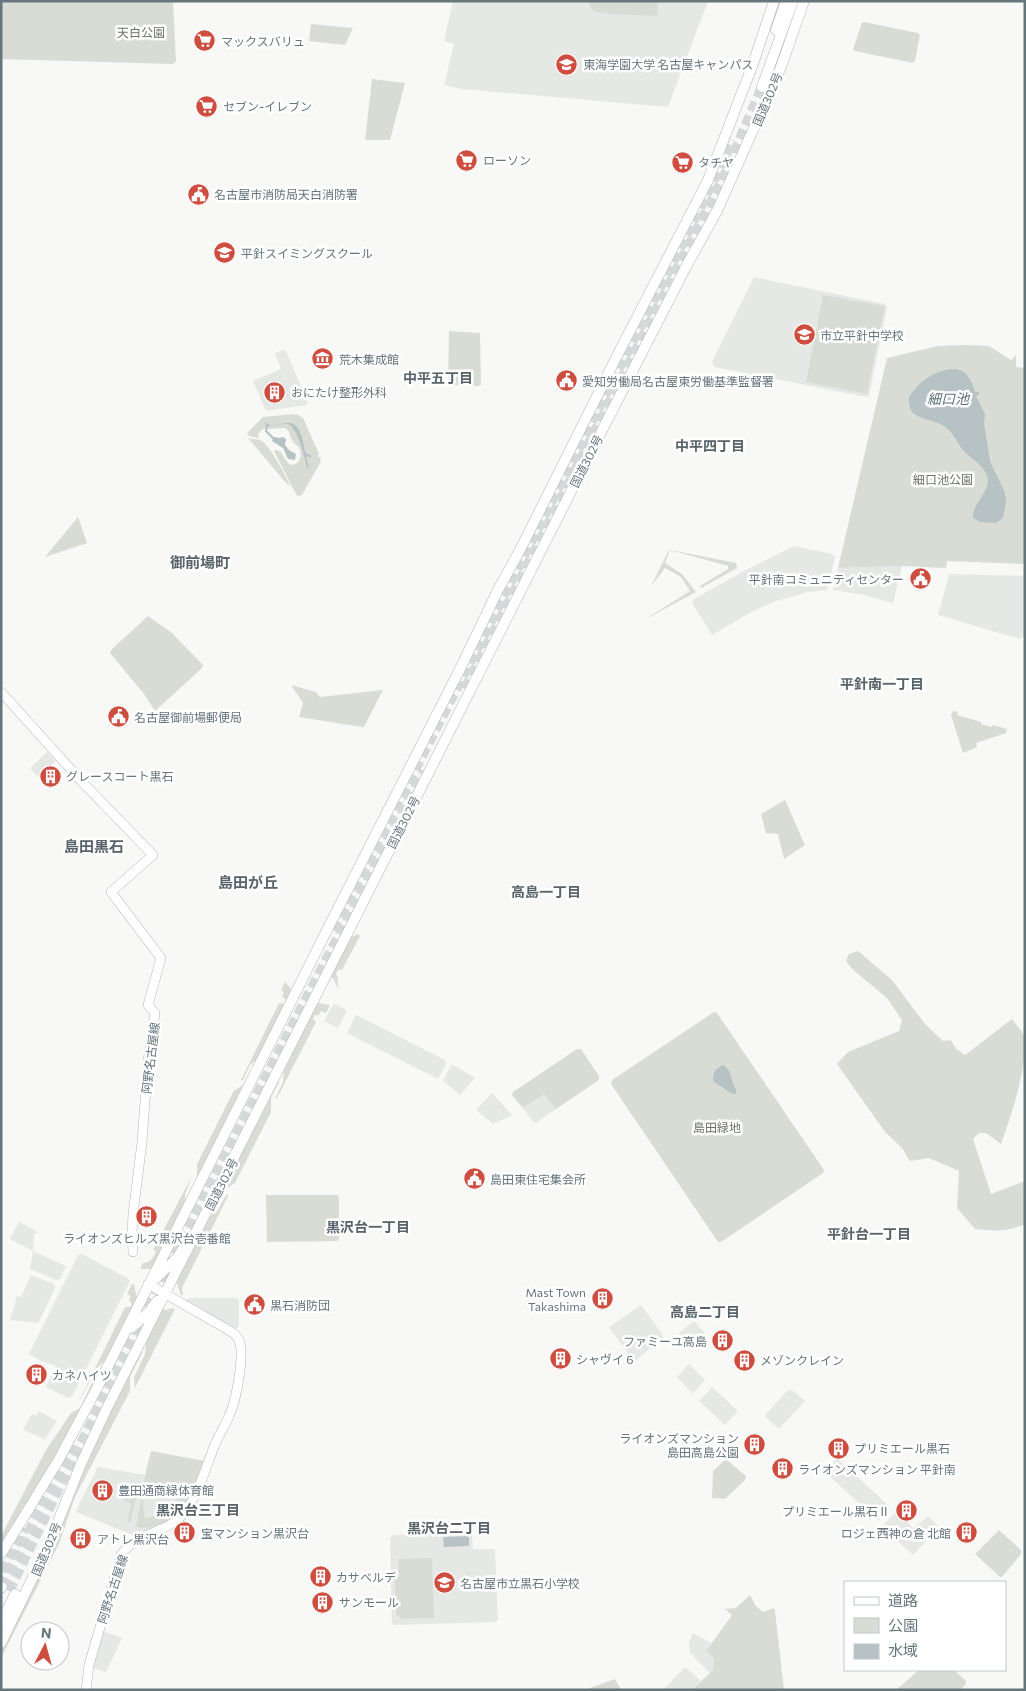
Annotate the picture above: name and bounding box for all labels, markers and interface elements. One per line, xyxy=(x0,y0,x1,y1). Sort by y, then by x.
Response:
park label: 天白公園 xyxy=(117,25,165,39)
supermarket icon: マックスバリュ xyxy=(193,29,217,53)
place label: マックスバリュ xyxy=(221,34,305,48)
school or university icon: 東海学園大学 名古屋キャンパス xyxy=(555,52,579,76)
place label: 東海学園大学 名古屋キャンパス xyxy=(583,57,753,71)
street label: 国道302号 xyxy=(749,70,785,128)
supermarket icon: セブン-イレブン xyxy=(195,94,219,118)
place label: セブン-イレブン xyxy=(223,99,312,113)
supermarket icon: ローソン xyxy=(455,148,479,172)
supermarket icon: タチヤ xyxy=(670,150,694,174)
place label: ローソン xyxy=(483,153,531,167)
place label: タチヤ xyxy=(698,155,734,169)
public building icon: 名古屋市消防局天白消防署 xyxy=(186,182,210,206)
place label: 名古屋市消防局天白消防署 xyxy=(214,187,358,201)
school or university icon: 平針スイミングスクール xyxy=(213,241,237,265)
place label: 平針スイミングスクール xyxy=(241,246,373,260)
school or university icon: 市立平針中学校 xyxy=(792,323,816,347)
place label: 市立平針中学校 xyxy=(820,328,904,342)
museum icon: 荒木集成館 xyxy=(311,347,335,371)
place label: 荒木集成館 xyxy=(339,352,399,366)
district label: 中平五丁目 xyxy=(403,369,473,386)
public building icon: 愛知労働局名古屋東労働基準監督署 xyxy=(554,369,578,393)
place label: 愛知労働局名古屋東労働基準監督署 xyxy=(582,374,774,388)
building icon: おにたけ整形外科 xyxy=(263,380,287,404)
place label: おにたけ整形外科 xyxy=(291,385,387,399)
water label: 細口池 xyxy=(927,390,971,407)
street label: 国道302号 xyxy=(567,432,605,490)
district label: 中平四丁目 xyxy=(675,437,745,454)
park label: 細口池公園 xyxy=(913,472,973,486)
district label: 御前場町 xyxy=(170,553,230,571)
public building icon: 平針南コミュニティセンター xyxy=(908,567,932,591)
place label: 平針南コミュニティセンター xyxy=(749,572,904,586)
district label: 平針南一丁目 xyxy=(840,675,924,692)
public building icon: 名古屋御前場郵便局 xyxy=(106,705,130,729)
place label: 名古屋御前場郵便局 xyxy=(134,710,242,724)
building icon: グレースコート黒石 xyxy=(38,764,62,788)
place label: グレースコート黒石 xyxy=(66,769,173,783)
street label: 国道302号 xyxy=(384,793,422,851)
district label: 島田黒石 xyxy=(64,837,124,855)
district label: 島田が丘 xyxy=(218,873,278,891)
district label: 高島一丁目 xyxy=(511,883,581,900)
street label: 阿野名古屋線 xyxy=(139,1021,161,1095)
park label: 島田緑地 xyxy=(693,1120,741,1134)
street label: 国道302号 xyxy=(202,1155,240,1213)
public building icon: 島田東住宅集会所 xyxy=(462,1167,486,1191)
place label: 島田東住宅集会所 xyxy=(490,1172,586,1186)
building icon: ライオンズヒルズ黒沢台壱番館 xyxy=(135,1205,159,1229)
district label: 黒沢台一丁目 xyxy=(326,1218,410,1235)
district label: 平針台一丁目 xyxy=(827,1225,911,1242)
place label: ライオンズヒルズ黒沢台壱番館 xyxy=(63,1231,231,1245)
place label: Mast Town Takashima xyxy=(526,1285,586,1313)
building icon: Mast Town Takashima xyxy=(590,1287,614,1311)
public building icon: 黒石消防団 xyxy=(242,1293,266,1317)
place label: 黒石消防団 xyxy=(270,1298,330,1312)
district label: 高島二丁目 xyxy=(670,1303,740,1320)
building icon: ファミーユ高島 xyxy=(711,1329,735,1353)
place label: ファミーユ高島 xyxy=(623,1334,707,1348)
building icon: シャヴイ 6 xyxy=(548,1347,572,1371)
building icon: メゾンクレイン xyxy=(732,1348,756,1372)
place label: シャヴイ 6 xyxy=(576,1352,634,1366)
place label: メゾンクレイン xyxy=(760,1353,844,1367)
building icon: カネハイツ xyxy=(24,1363,48,1387)
place label: カネハイツ xyxy=(52,1368,112,1382)
place label: ライオンズマンション 島田高島公園 xyxy=(619,1431,739,1459)
building icon: ライオンズマンション 島田高島公園 xyxy=(743,1433,767,1457)
building icon: プリミエール黒石 xyxy=(826,1436,850,1460)
place label: プリミエール黒石 xyxy=(854,1441,950,1455)
building icon: ライオンズマンション 平針南 xyxy=(770,1457,794,1481)
place label: ライオンズマンション 平針南 xyxy=(798,1462,956,1476)
building icon: 豊田通商緑体育館 xyxy=(90,1478,114,1502)
place label: 豊田通商緑体育館 xyxy=(118,1483,214,1497)
building icon: プリミエール黒石Ⅱ xyxy=(894,1499,918,1523)
district label: 黒沢台三丁目 xyxy=(156,1501,240,1518)
place label: プリミエール黒石Ⅱ xyxy=(782,1504,890,1518)
district label: 黒沢台二丁目 xyxy=(407,1519,491,1536)
street label: 国道302号 xyxy=(28,1520,64,1578)
building icon: 宝マンション黒沢台 xyxy=(173,1521,197,1545)
building icon: ロジェ西神の倉 北館 xyxy=(955,1521,979,1545)
place label: 宝マンション黒沢台 xyxy=(201,1526,309,1540)
place label: ロジェ西神の倉 北館 xyxy=(841,1526,951,1540)
building icon: アトレ黒沢台 xyxy=(69,1527,93,1551)
place label: アトレ黒沢台 xyxy=(97,1532,169,1546)
street label: 阿野名古屋線 xyxy=(94,1553,130,1625)
building icon: カサベルデ xyxy=(308,1565,332,1589)
place label: カサベルデ xyxy=(336,1570,396,1584)
school or university icon: 名古屋市立黒石小学校 xyxy=(432,1571,456,1595)
place label: 名古屋市立黒石小学校 xyxy=(460,1576,580,1590)
legend xyxy=(844,1581,1006,1671)
building icon: サンモール xyxy=(311,1590,335,1614)
text: 道路 xyxy=(888,1591,918,1609)
place label: サンモール xyxy=(339,1595,399,1609)
text: 公園 xyxy=(888,1616,918,1634)
north arrow xyxy=(20,1621,70,1671)
text: N xyxy=(40,1624,53,1642)
text: 水域 xyxy=(888,1641,918,1659)

